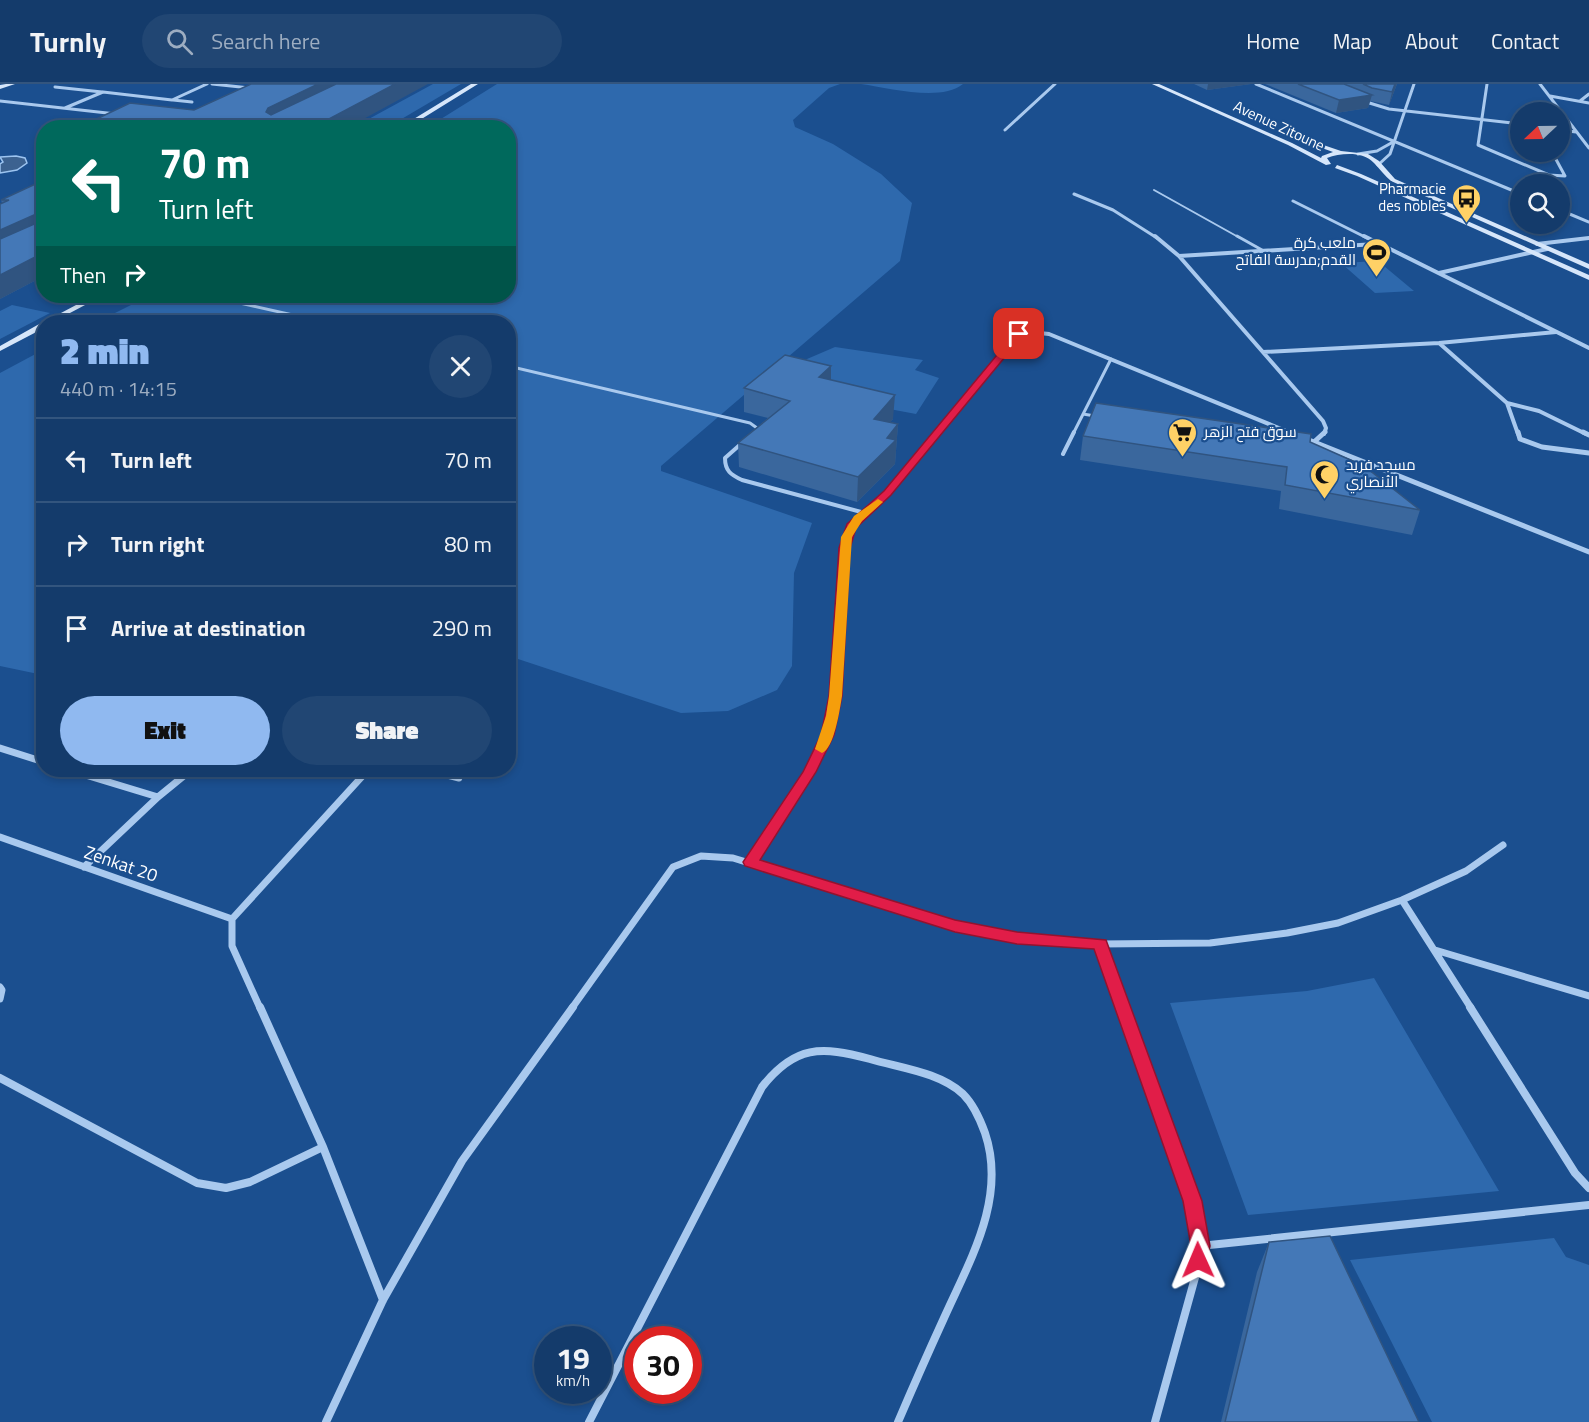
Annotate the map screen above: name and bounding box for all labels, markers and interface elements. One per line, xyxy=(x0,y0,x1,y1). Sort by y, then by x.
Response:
search box xyxy=(142,14,562,68)
text: Turnly xyxy=(30,20,106,63)
text: Search here xyxy=(211,24,320,58)
icon: search xyxy=(163,25,196,58)
text: Home xyxy=(1246,25,1300,57)
text: Map xyxy=(1333,25,1372,57)
text: About xyxy=(1405,25,1458,57)
text: Contact xyxy=(1491,25,1559,57)
street label: Avenue Zitoune xyxy=(1230,94,1329,157)
north arrow xyxy=(1510,102,1570,162)
map controls xyxy=(1510,102,1570,234)
text: 70 m xyxy=(159,130,251,194)
icon: left xyxy=(60,144,138,222)
button: search xyxy=(1510,174,1570,234)
place label: Pharmacie des nobles xyxy=(1378,177,1446,217)
bus stop icon: Pharmacie des nobles xyxy=(1451,182,1483,224)
text: Turn left xyxy=(159,188,253,229)
place label: ملعب كرة القدم;مدرسة الفاتح xyxy=(1236,231,1356,271)
sports icon: ملعب كرة القدم;مدرسة الفاتح xyxy=(1361,236,1393,278)
text: Then xyxy=(60,258,106,292)
icon: right xyxy=(118,258,151,291)
pin xyxy=(993,308,1044,359)
icon: arrive xyxy=(1002,317,1035,350)
text: 2 min xyxy=(60,323,149,378)
button: close xyxy=(429,335,492,398)
text: 440 m · 14:15 xyxy=(60,373,177,404)
supermarket icon: سوق فتح الزهر xyxy=(1167,416,1199,458)
place label: سوق فتح الزهر xyxy=(1203,420,1297,443)
text: Turn left xyxy=(111,443,192,477)
text: 70 m xyxy=(444,443,492,477)
icon: left xyxy=(60,444,93,477)
place label: مسجد فريد الأنصاري xyxy=(1346,453,1416,494)
mosque icon: مسجد فريد الأنصاري xyxy=(1309,458,1341,500)
text: Turn right xyxy=(111,527,205,561)
text: 80 m xyxy=(444,527,492,561)
icon: right xyxy=(60,528,93,561)
text: Arrive at destination xyxy=(111,611,306,645)
text: 290 m xyxy=(432,611,492,645)
icon: arrive xyxy=(60,612,93,645)
button: Exit xyxy=(60,696,270,765)
button: Share xyxy=(282,696,492,765)
street label: Zenkat 20 xyxy=(81,838,162,889)
position arrow xyxy=(1166,1228,1230,1292)
speed limit sign: 30 xyxy=(624,1326,702,1404)
text: 19 xyxy=(556,1335,590,1381)
text: km/h xyxy=(556,1369,590,1392)

